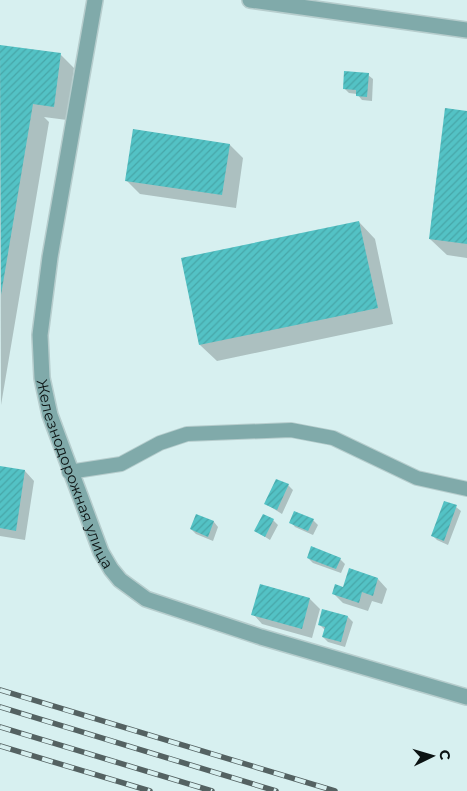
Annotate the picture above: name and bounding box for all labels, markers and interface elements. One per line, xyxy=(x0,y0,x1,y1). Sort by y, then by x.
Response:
street label: Железнодорожная улица xyxy=(33,377,118,572)
north arrow xyxy=(407,731,457,781)
text: С xyxy=(436,749,454,761)

